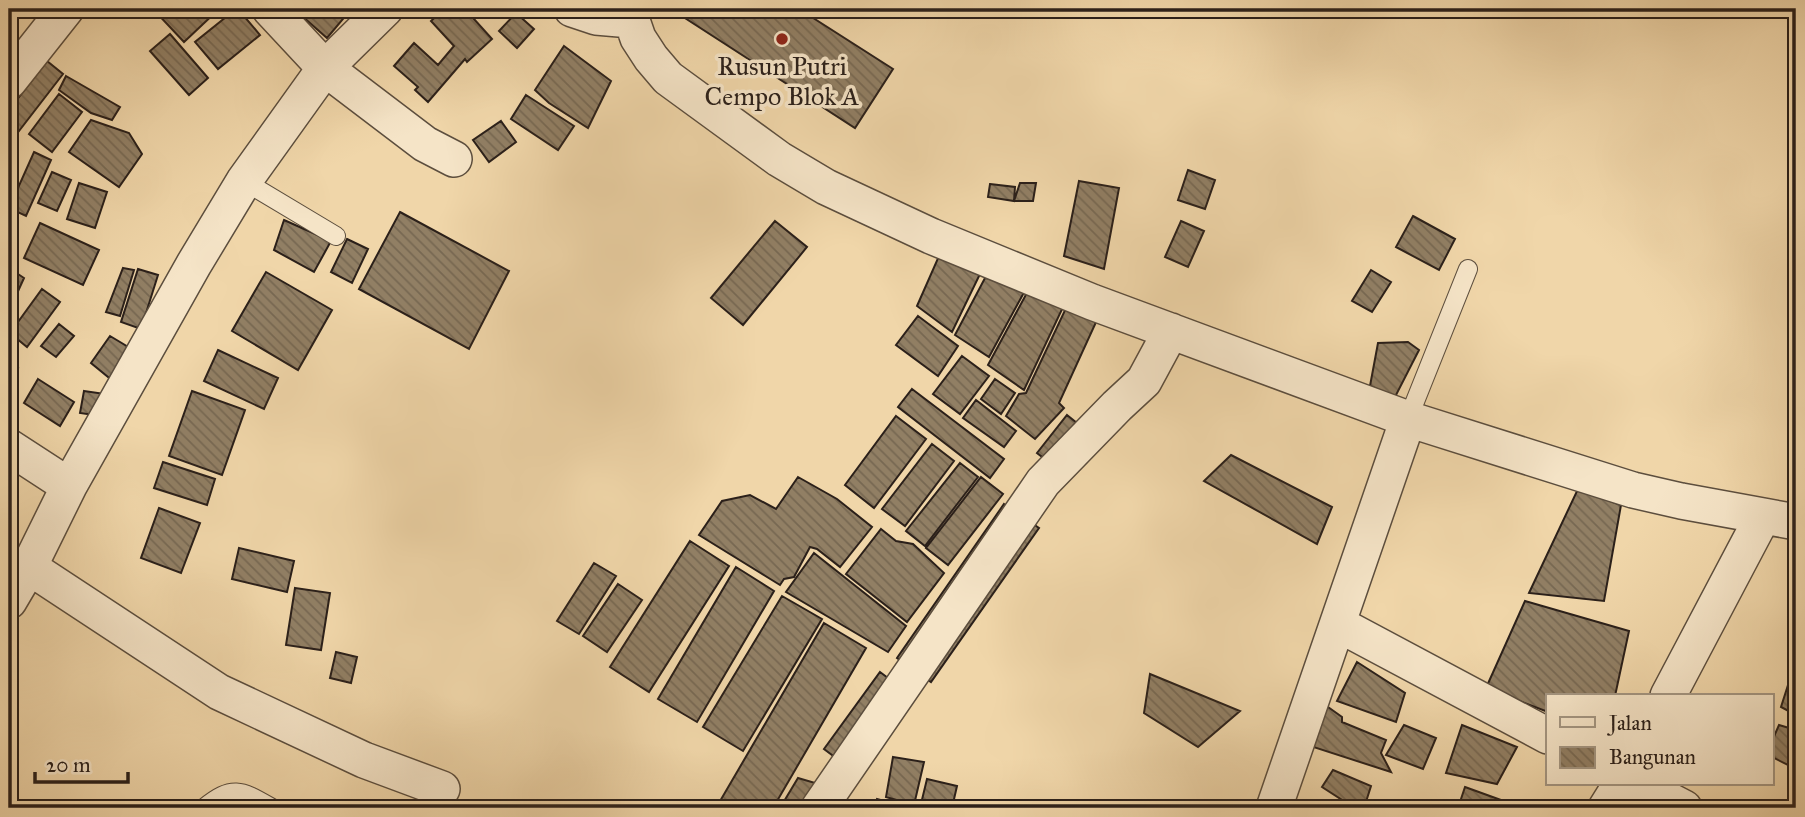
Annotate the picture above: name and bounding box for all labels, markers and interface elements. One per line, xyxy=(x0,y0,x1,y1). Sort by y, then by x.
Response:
marker: Rusun Putri Cempo Blok A xyxy=(774,31,790,47)
place label: Rusun Putri Cempo Blok A xyxy=(705,50,860,112)
legend xyxy=(1546,694,1773,786)
text: Jalan xyxy=(1607,710,1652,736)
scale bar xyxy=(35,740,128,784)
text: Bangunan xyxy=(1609,744,1696,770)
text: 20 m xyxy=(46,752,91,778)

